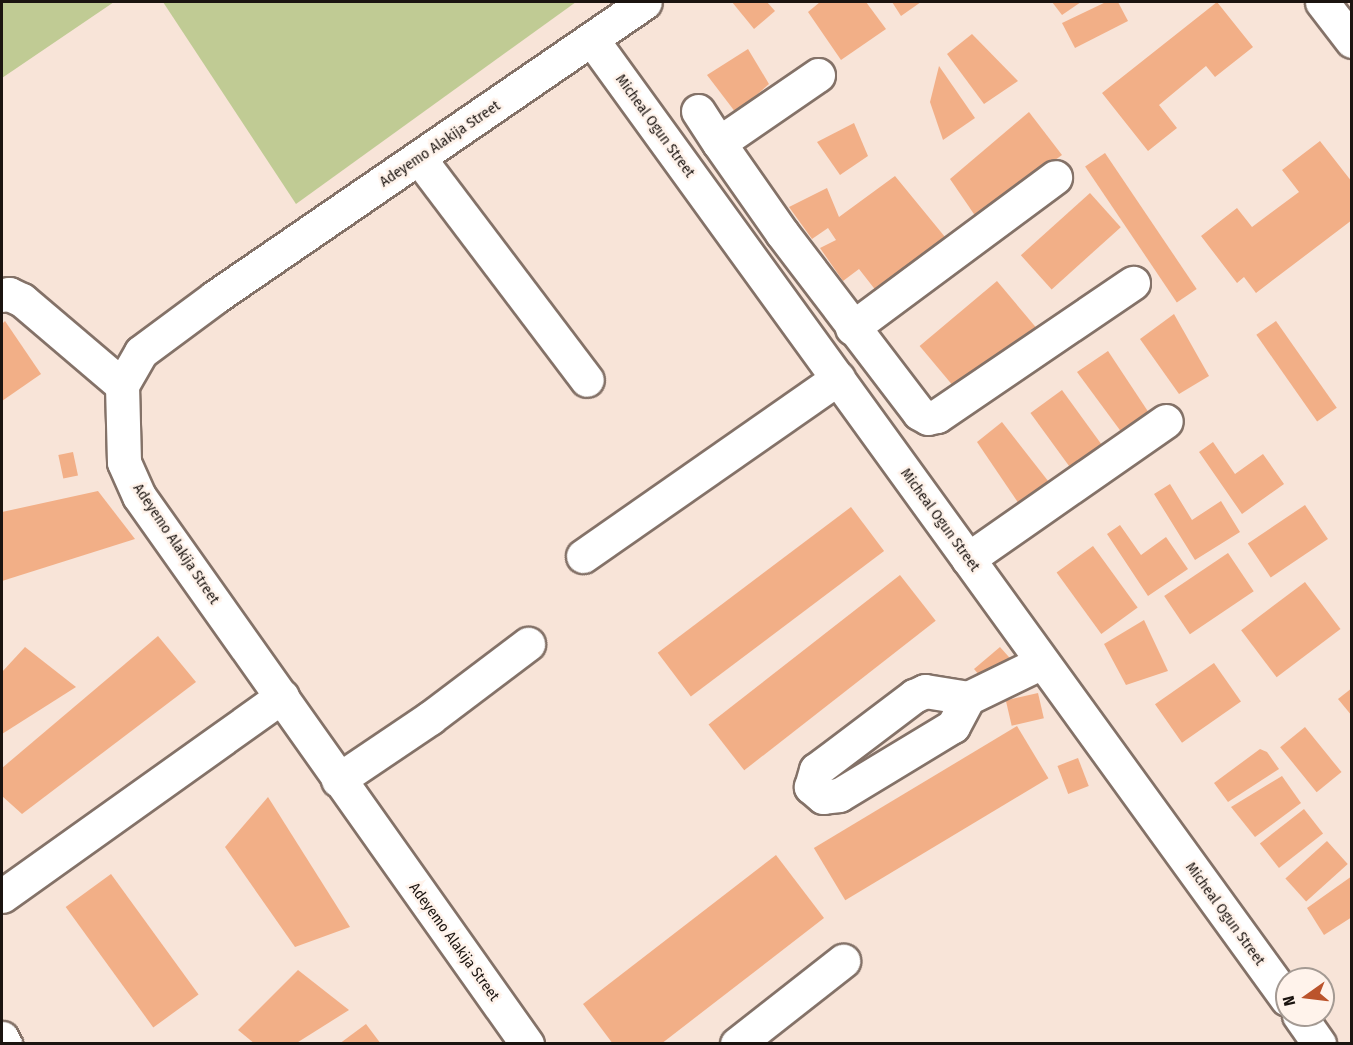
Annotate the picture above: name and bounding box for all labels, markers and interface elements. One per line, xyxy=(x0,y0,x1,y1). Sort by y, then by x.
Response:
street label: Micheal Ogun Street xyxy=(612,71,698,181)
street label: Adeyemo Alakija Street xyxy=(376,97,504,191)
street label: Micheal Ogun Street xyxy=(897,465,983,575)
street label: Adeyemo Alakija Street xyxy=(129,480,223,608)
street label: Micheal Ogun Street xyxy=(1182,859,1268,969)
street label: Adeyemo Alakija Street xyxy=(405,879,503,1005)
north arrow xyxy=(1275,967,1335,1027)
text: N xyxy=(1279,994,1299,1008)

